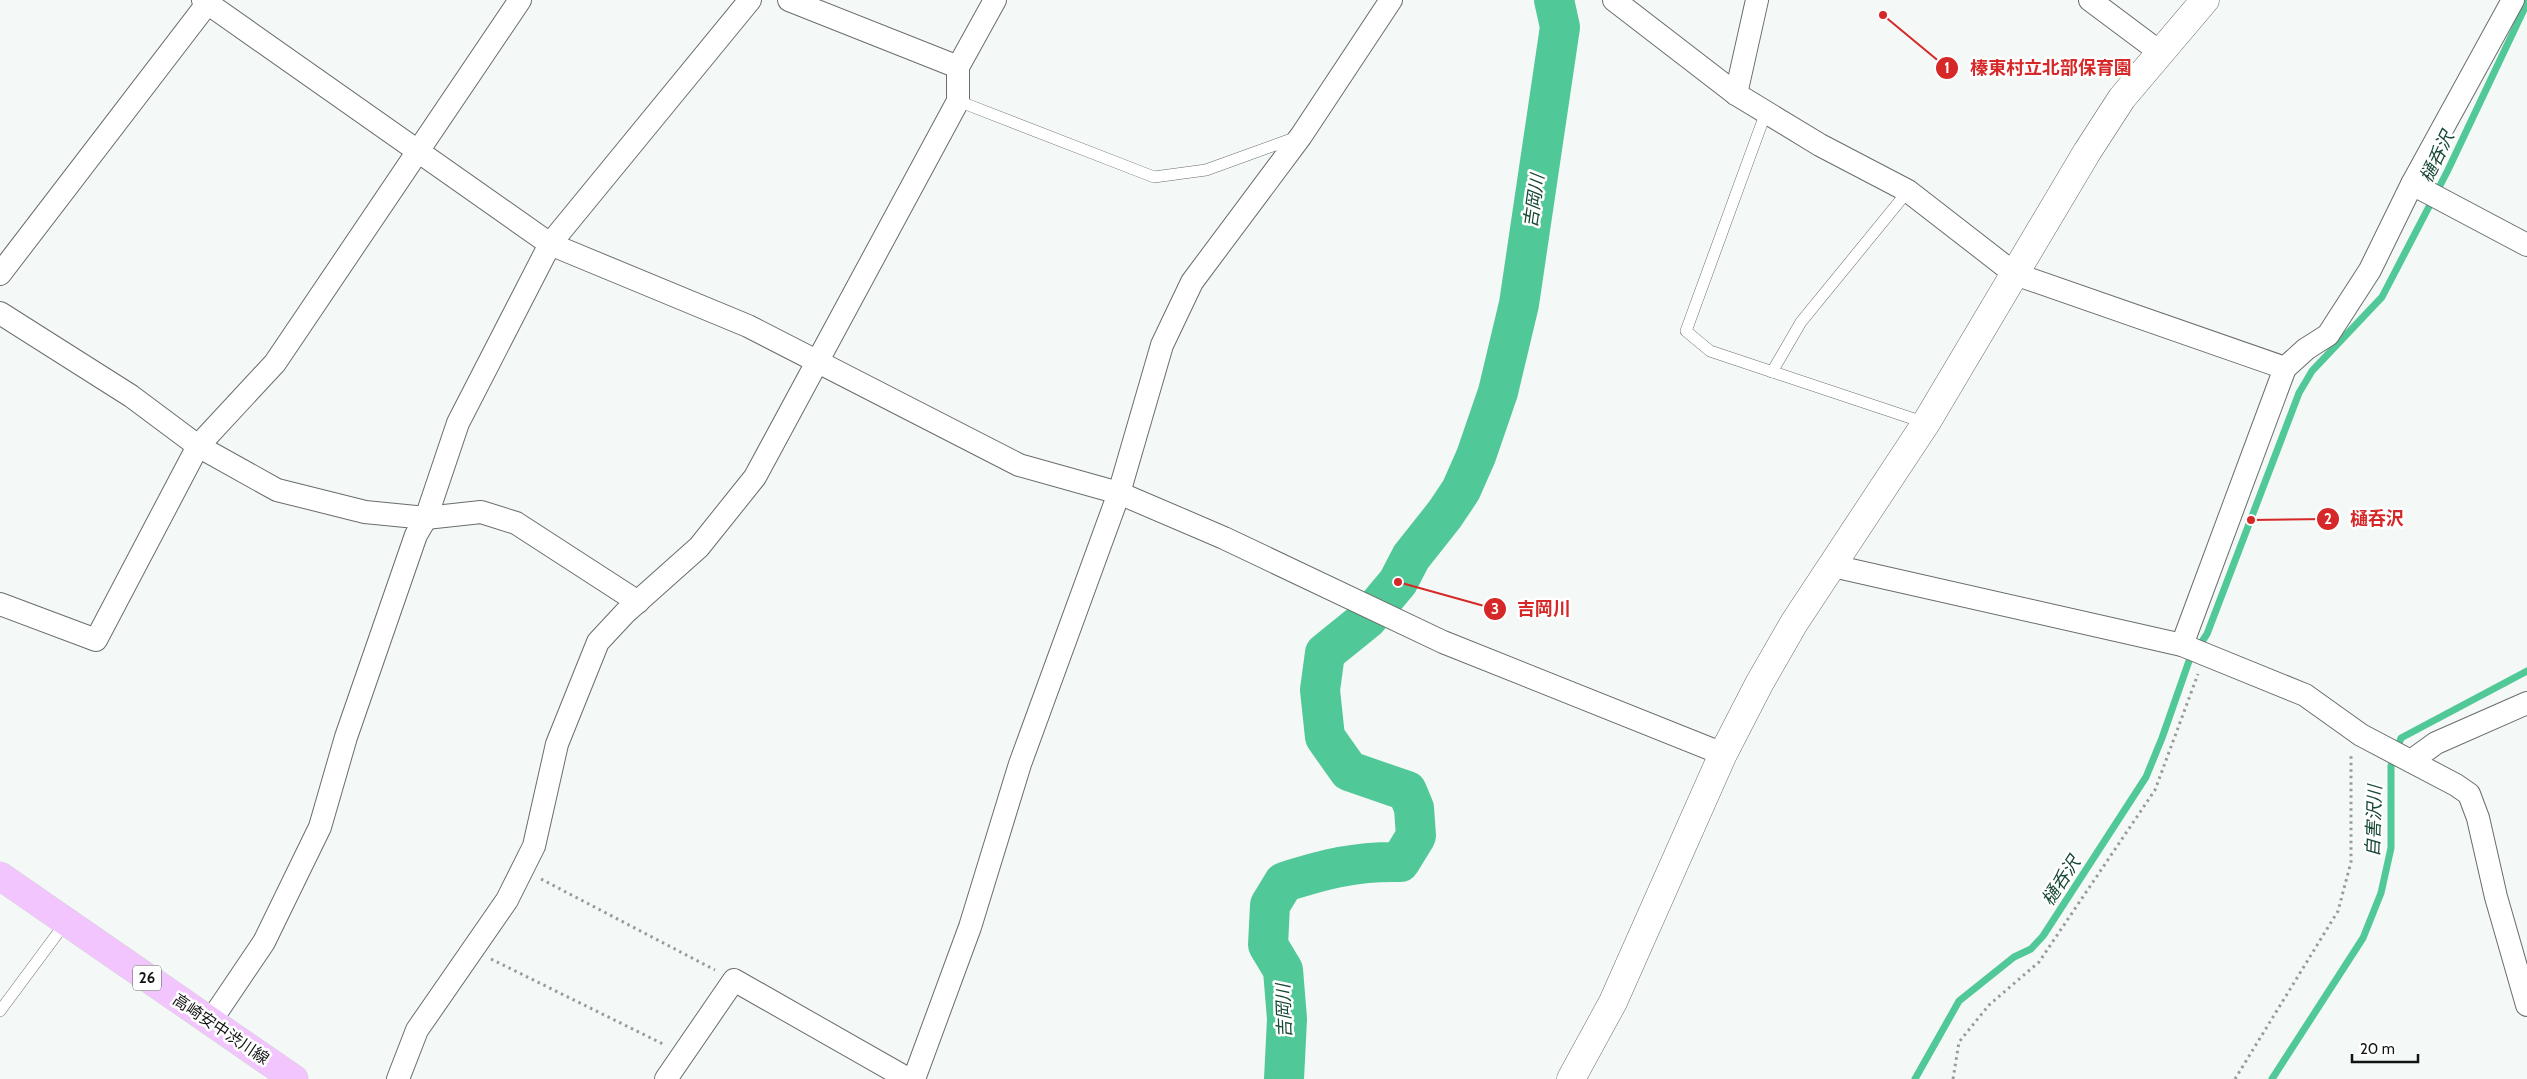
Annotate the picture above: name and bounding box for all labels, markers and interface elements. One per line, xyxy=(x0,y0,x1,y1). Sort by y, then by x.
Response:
callout: 榛東村立北部保育園 xyxy=(1935,51,2142,84)
text: 榛東村立北部保育園 xyxy=(1970,57,2132,79)
text: 1 xyxy=(1944,59,1950,77)
water label: 樋呑沢 xyxy=(2415,126,2460,186)
water label: 吉岡川 xyxy=(1519,171,1549,229)
callout: 樋呑沢 xyxy=(2315,502,2414,535)
text: 樋呑沢 xyxy=(2350,508,2404,530)
text: 2 xyxy=(2324,510,2332,528)
callout: 吉岡川 xyxy=(1482,592,1581,625)
text: 吉岡川 xyxy=(1517,598,1571,620)
text: 3 xyxy=(1491,600,1499,618)
water label: 自害沢川 xyxy=(2362,783,2386,857)
water label: 樋呑沢 xyxy=(2037,851,2086,910)
road number: 26 xyxy=(133,966,161,990)
water label: 吉岡川 xyxy=(1272,982,1296,1038)
street label: 高崎安中渋川線 xyxy=(169,990,273,1068)
scale bar xyxy=(2352,1032,2418,1064)
text: 20 m xyxy=(2360,1040,2395,1058)

